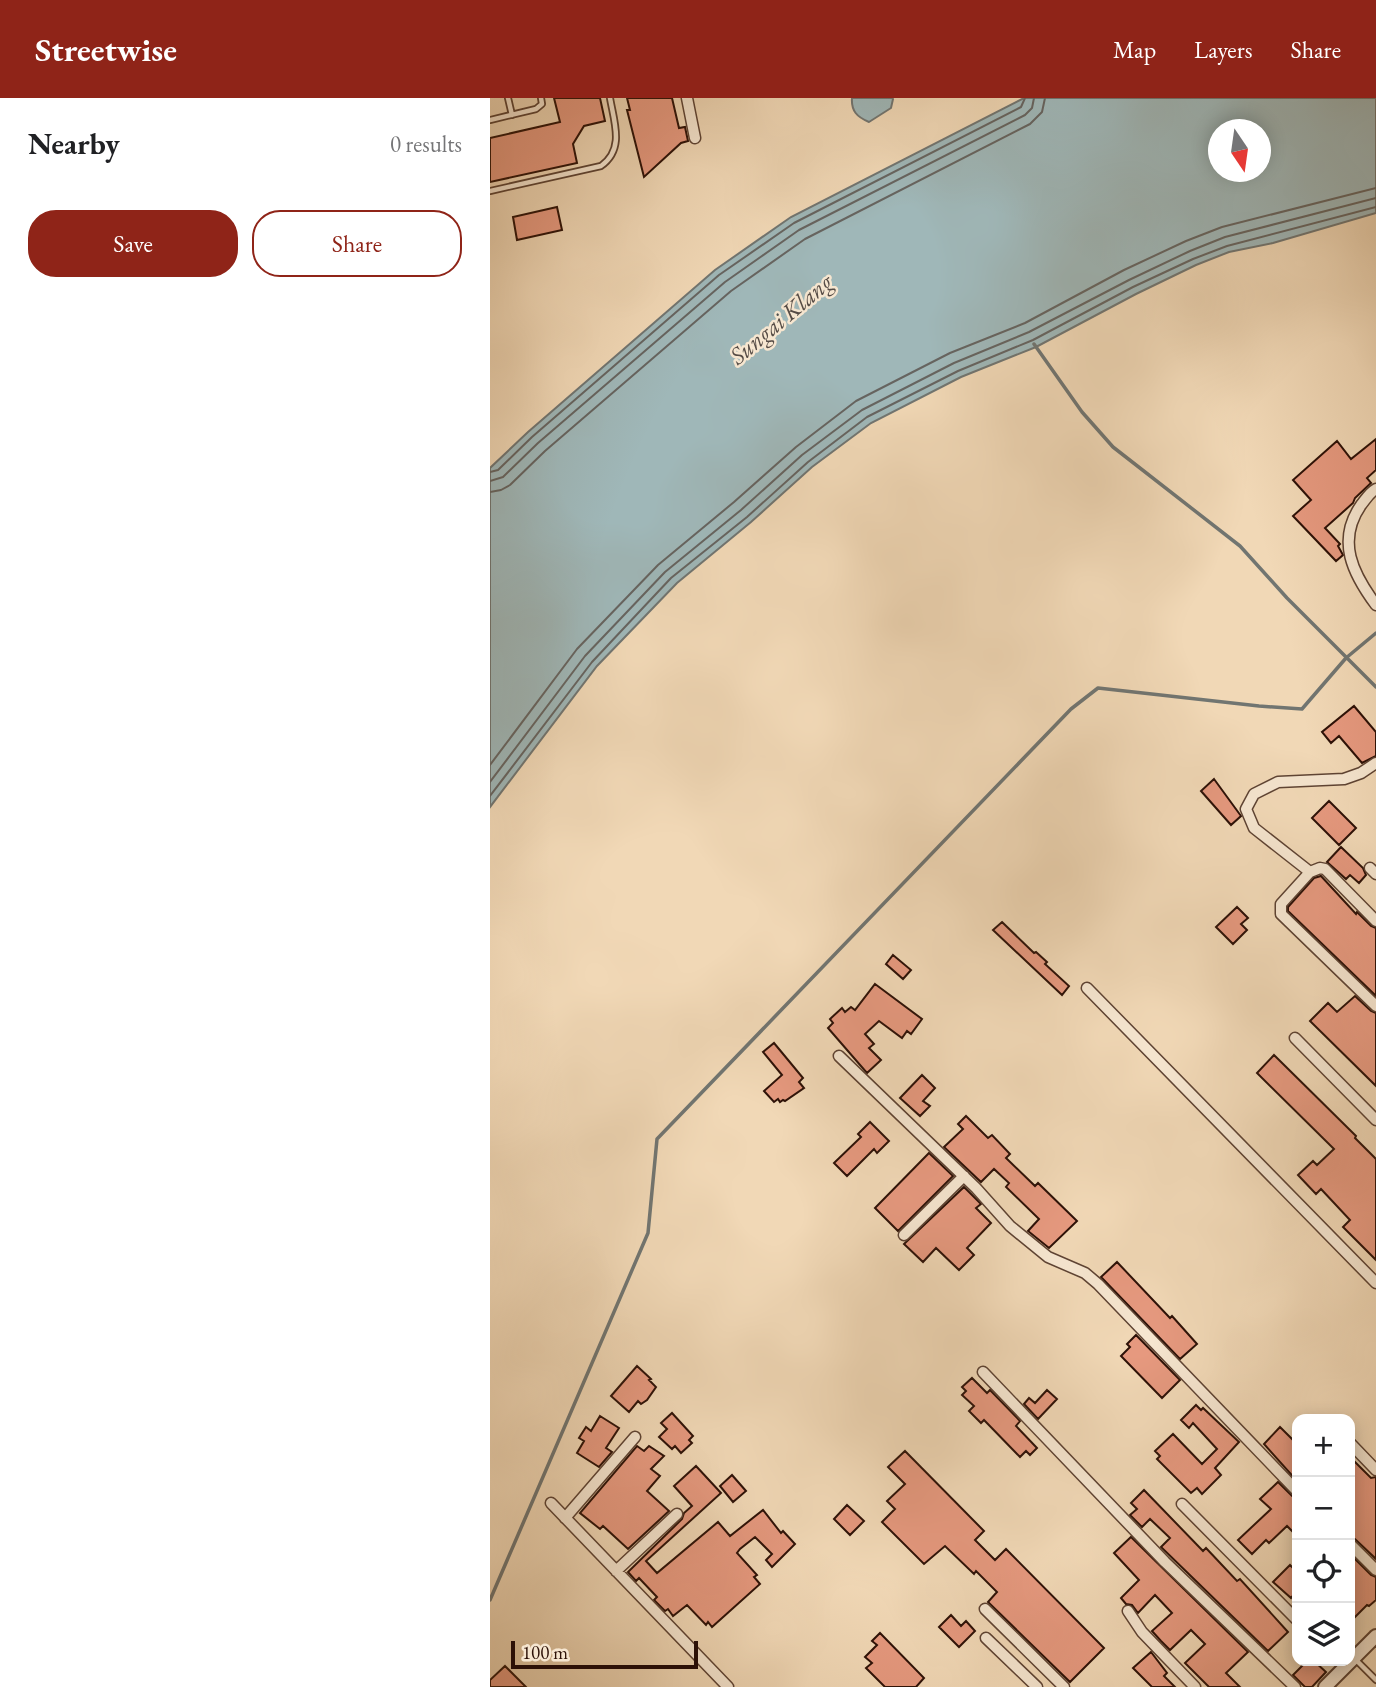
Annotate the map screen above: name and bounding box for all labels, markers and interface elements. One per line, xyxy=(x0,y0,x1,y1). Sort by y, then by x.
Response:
text: Streetwise xyxy=(35,28,177,71)
text: Map xyxy=(1113,34,1156,65)
text: Layers xyxy=(1194,34,1253,65)
text: Share xyxy=(1291,34,1341,65)
north arrow xyxy=(1208,119,1271,182)
text: Nearby xyxy=(28,124,120,163)
text: 0 results xyxy=(390,129,462,159)
button: Save xyxy=(28,210,238,277)
button: Share xyxy=(252,210,462,277)
water label: Sungai Klang xyxy=(722,266,840,372)
map controls xyxy=(1292,1414,1355,1666)
button: + xyxy=(1292,1414,1355,1477)
button: − xyxy=(1292,1477,1355,1540)
button: locate xyxy=(1292,1540,1355,1603)
button: layers xyxy=(1292,1603,1355,1666)
scale bar xyxy=(511,1638,698,1670)
text: 100 m xyxy=(522,1640,568,1665)

